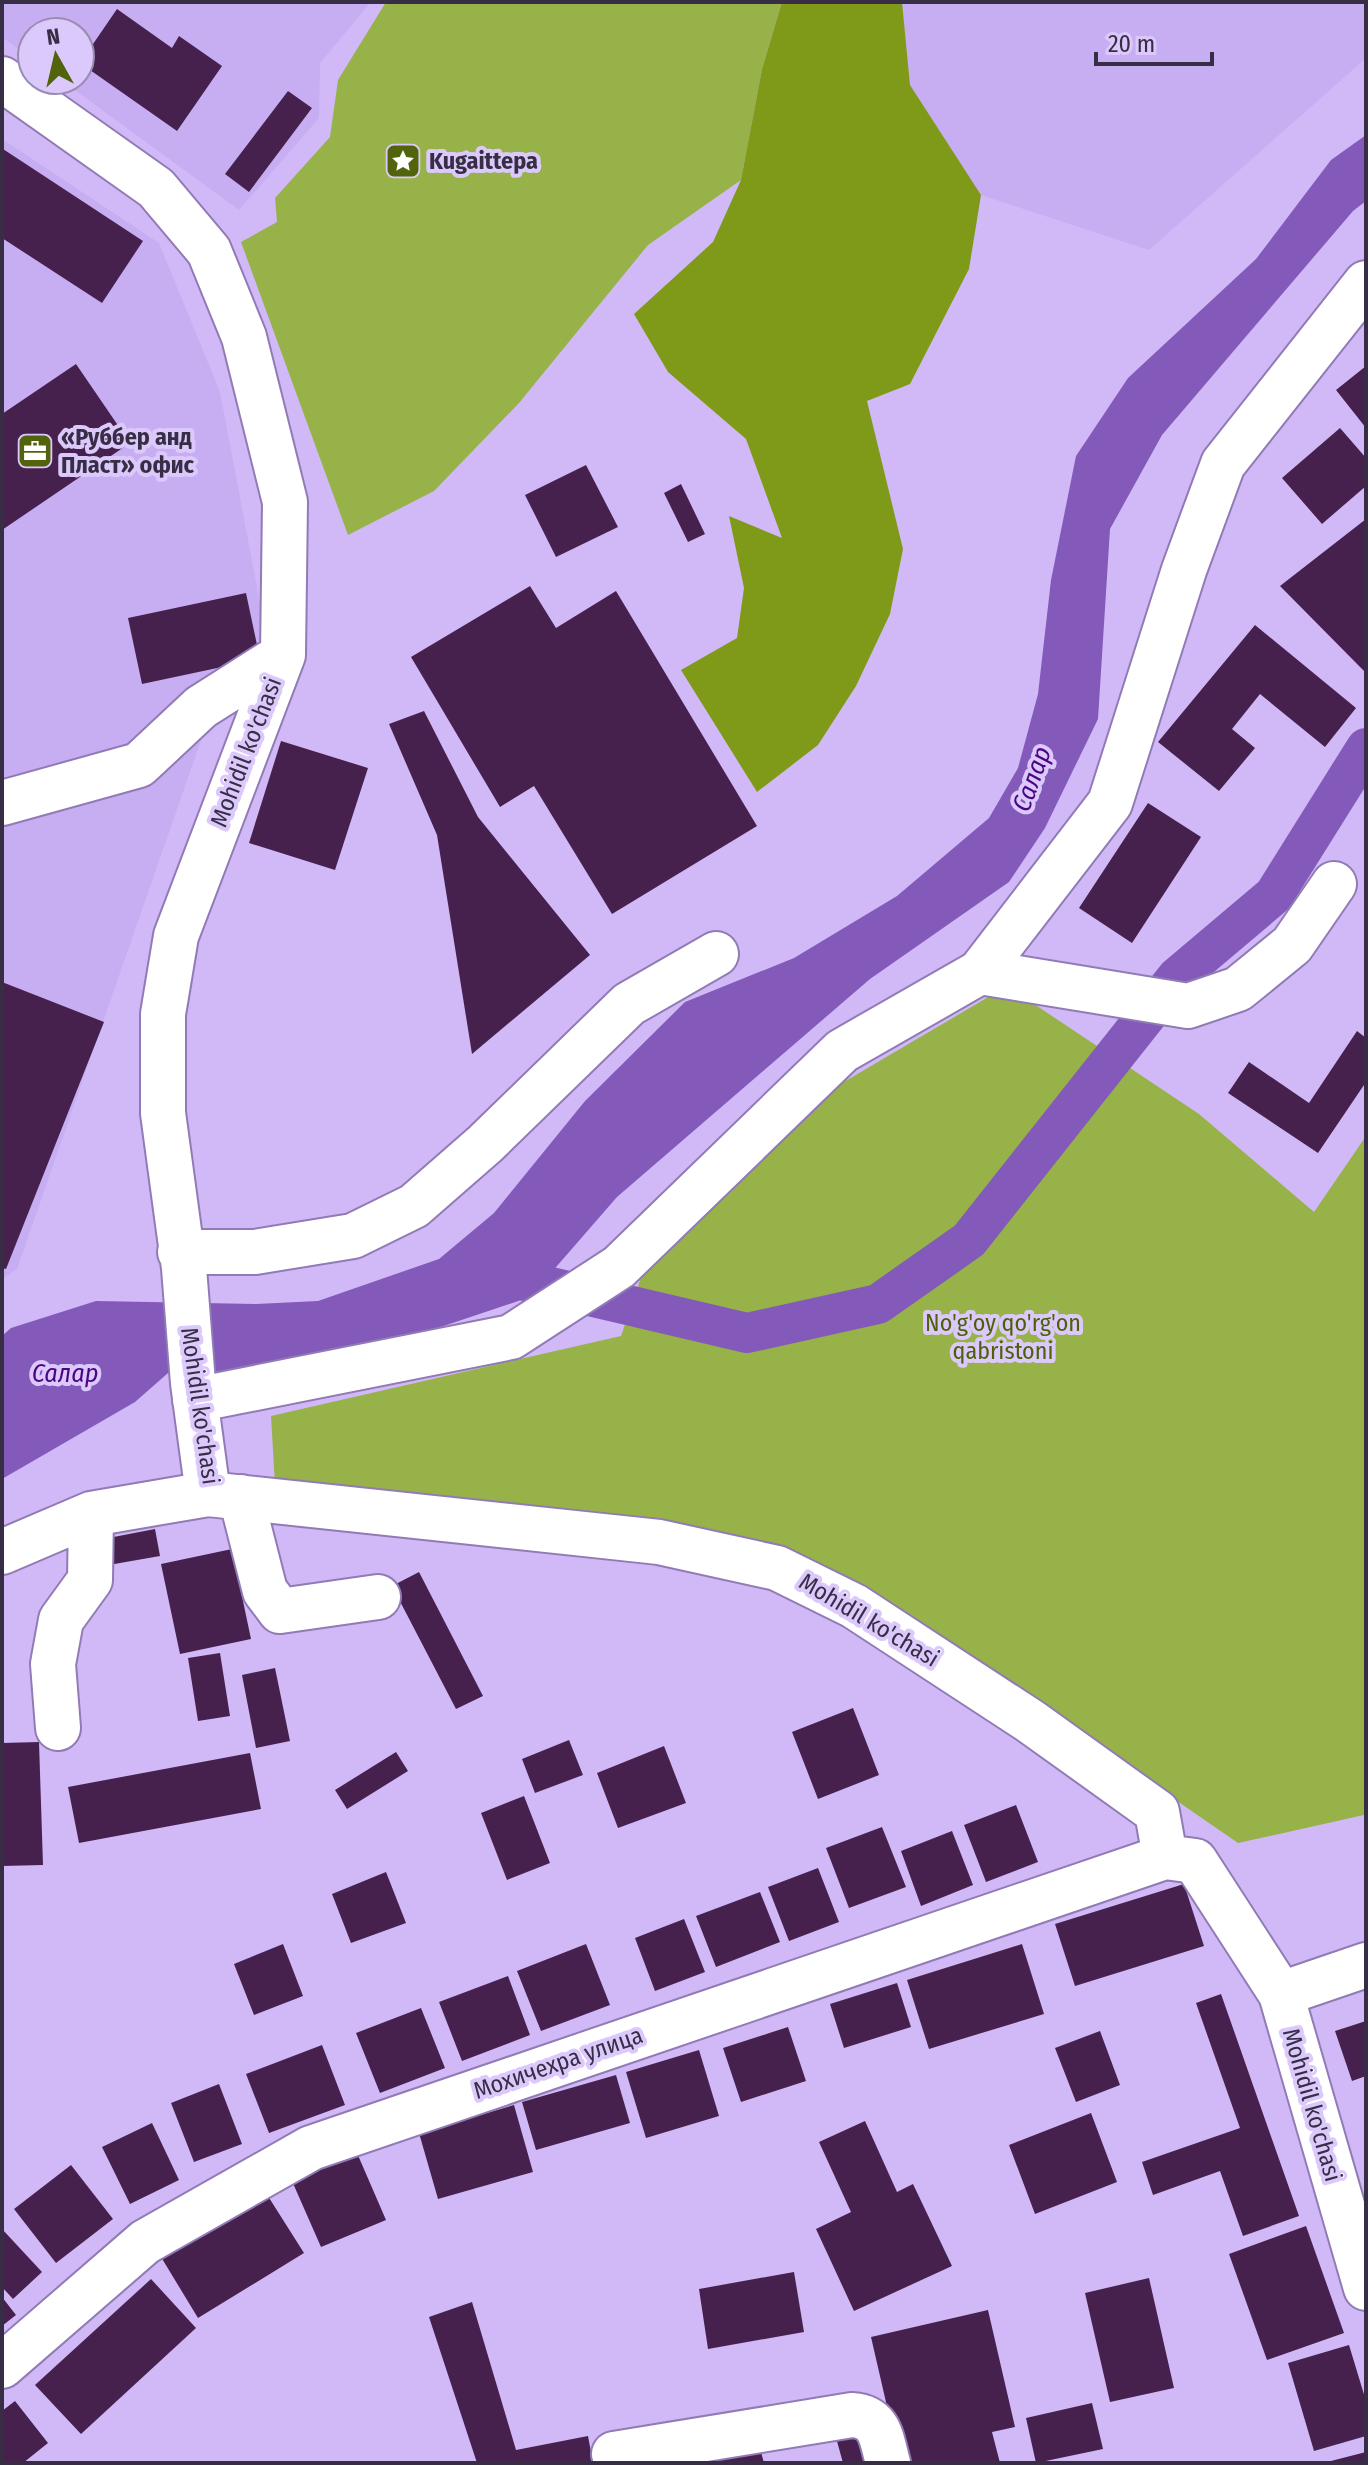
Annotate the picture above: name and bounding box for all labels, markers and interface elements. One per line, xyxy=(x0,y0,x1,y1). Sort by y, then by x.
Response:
north arrow xyxy=(16,16,96,96)
scale bar xyxy=(1096,16,1212,66)
text: N xyxy=(45,22,62,51)
text: 20 m xyxy=(1108,30,1155,58)
place icon: Kugaittepa xyxy=(384,142,422,180)
place label: Kugaittepa xyxy=(429,147,538,175)
place label: «Руббер анд Пласт» офис xyxy=(61,423,195,479)
office icon: «Руббер анд Пласт» офис xyxy=(16,432,54,470)
street label: Mohidil ko'chasi xyxy=(205,673,287,831)
water label: Салар xyxy=(1006,742,1058,816)
park label: No'g'oy qo'rg'on qabristoni xyxy=(925,1309,1081,1365)
street label: Mohidil ko'chasi xyxy=(175,1326,225,1486)
water label: Салар xyxy=(32,1358,98,1389)
street label: Mohidil ko'chasi xyxy=(794,1567,944,1673)
street label: Мохичехра улица xyxy=(470,2021,646,2105)
street label: Mohidil ko'chasi xyxy=(1277,2025,1347,2185)

